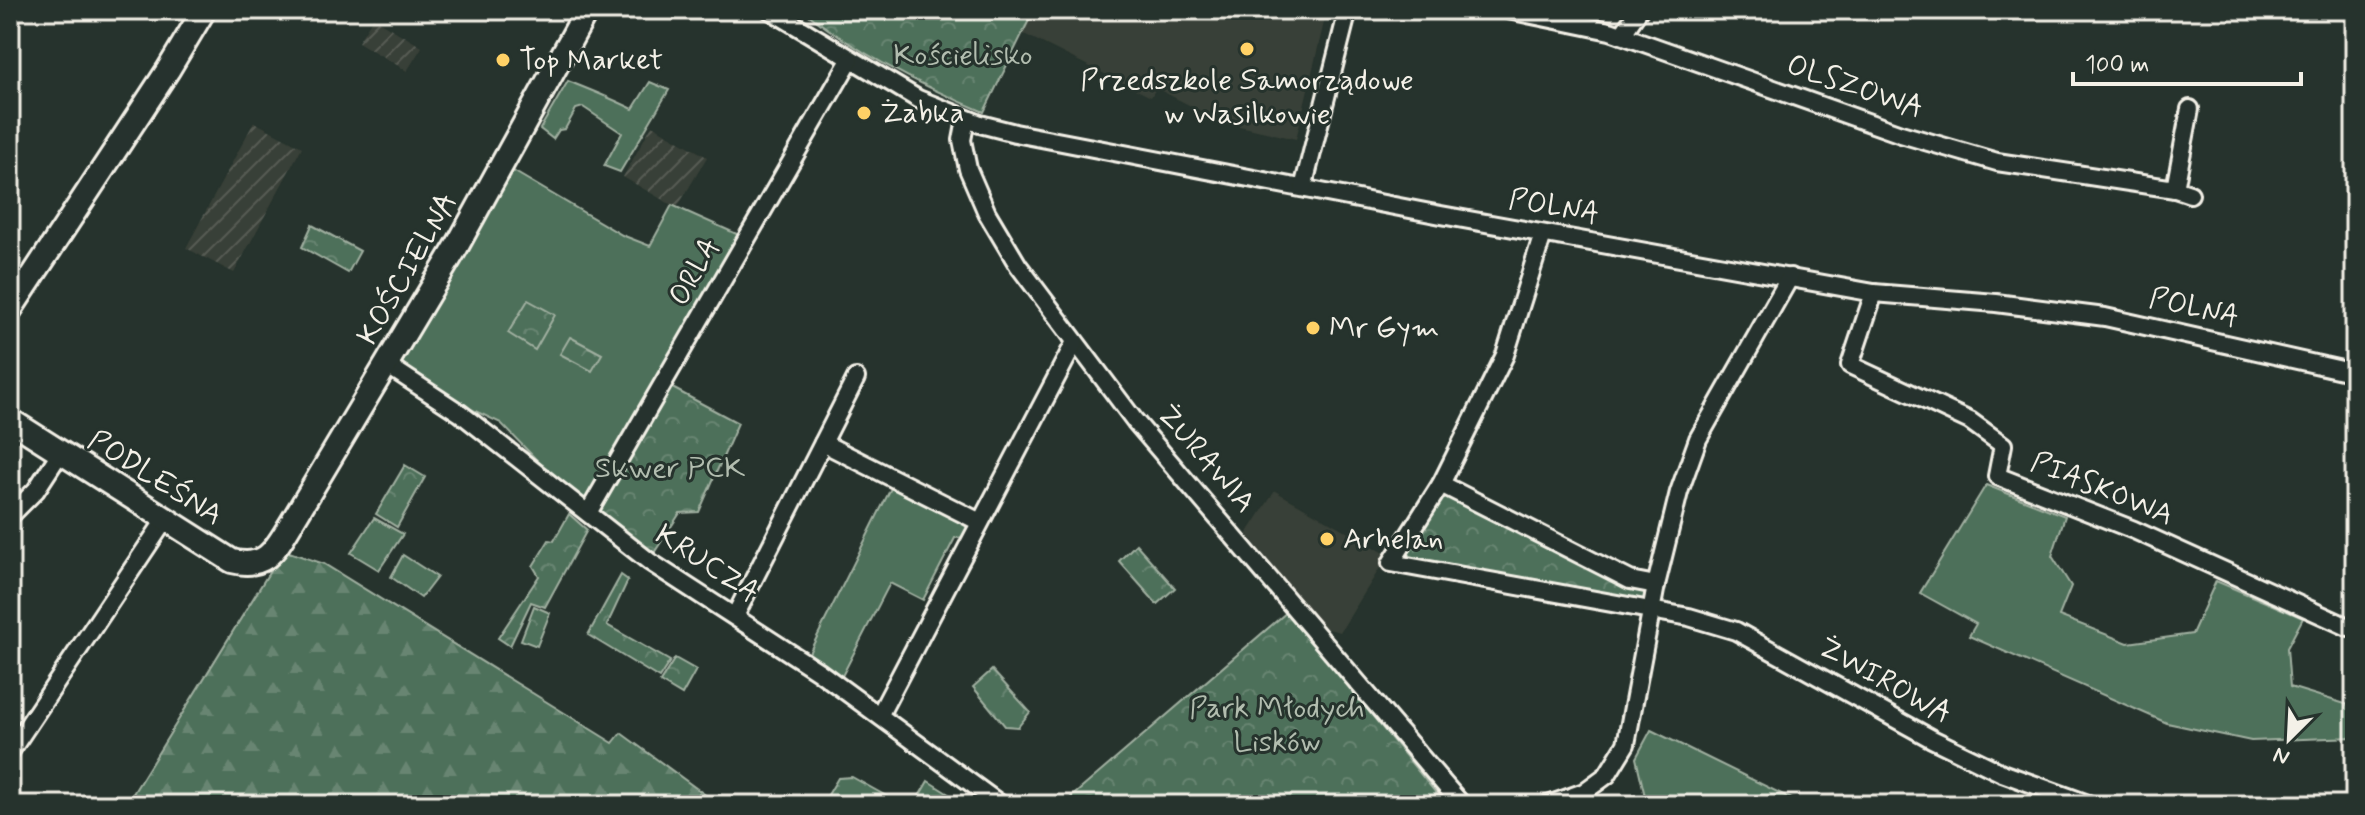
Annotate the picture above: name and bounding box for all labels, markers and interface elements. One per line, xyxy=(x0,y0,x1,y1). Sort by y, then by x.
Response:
park label: Kościelisko xyxy=(893,36,1033,75)
scale bar xyxy=(2073,36,2301,86)
marker: Przedszkole Samorządowe w Wasilkowie xyxy=(1238,40,1256,58)
place label: Top Market xyxy=(519,41,663,80)
street label: OLSZOWA xyxy=(1781,45,1929,129)
text: 100 m xyxy=(2085,50,2149,81)
marker: Top Market xyxy=(494,51,512,69)
place label: Przedszkole Samorządowe w Wasilkowie xyxy=(1080,61,1414,134)
place label: Żabka xyxy=(880,94,964,133)
marker: Żabka xyxy=(855,104,873,122)
street label: POLNA xyxy=(1506,180,1602,234)
street label: KOŚCIELNA xyxy=(349,186,467,352)
street label: ORLA xyxy=(660,231,730,313)
street label: POLNA xyxy=(2145,279,2243,337)
place label: Mr Gym xyxy=(1329,309,1439,348)
marker: Mr Gym xyxy=(1304,319,1322,337)
street label: ŻURAWIA xyxy=(1148,396,1264,522)
street label: PODLEŚNA xyxy=(80,421,230,535)
street label: PIASKOWA xyxy=(2025,443,2179,535)
park label: Skwer PCK xyxy=(595,449,745,488)
street label: KRUCZA xyxy=(647,516,767,612)
place label: Arhelan xyxy=(1343,520,1443,559)
marker: Arhelan xyxy=(1318,530,1336,548)
street label: ŻWIROWA xyxy=(1811,628,1959,734)
park label: Park Młodych Lisków xyxy=(1189,689,1365,762)
north arrow xyxy=(2249,699,2329,779)
text: N xyxy=(2269,740,2294,771)

